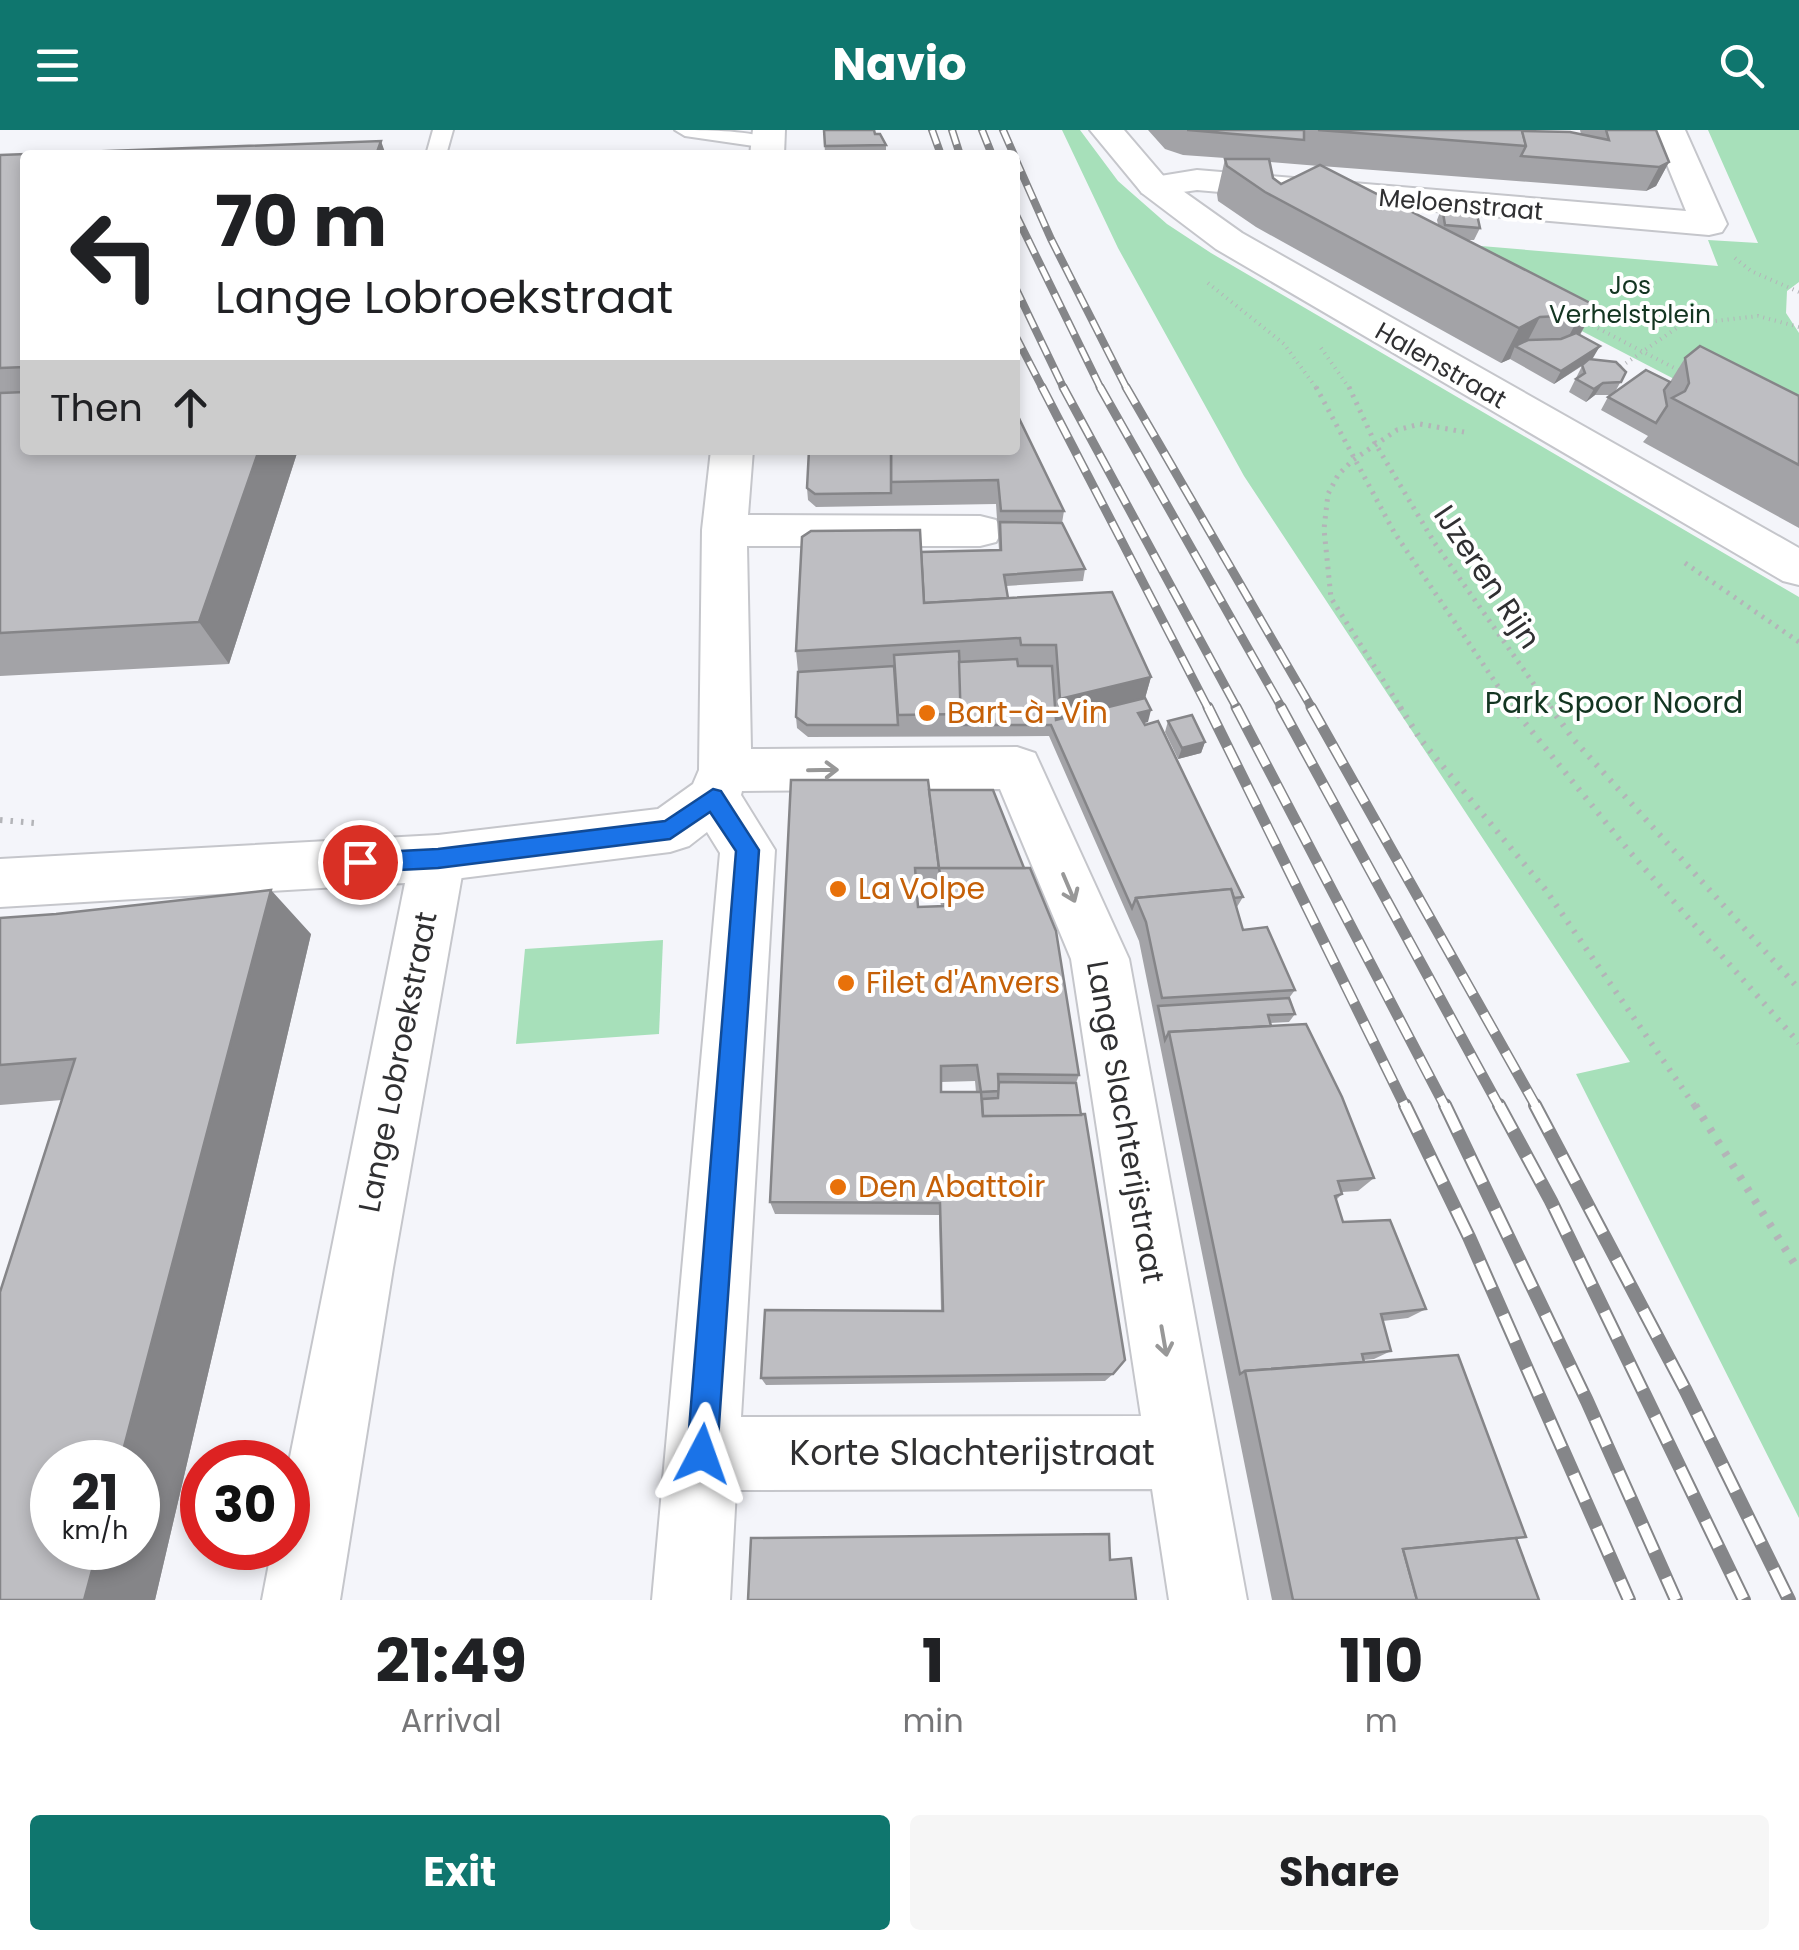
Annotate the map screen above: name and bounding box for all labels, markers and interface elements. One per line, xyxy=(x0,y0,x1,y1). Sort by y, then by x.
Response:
text: Navio xyxy=(832,33,967,96)
icon: menu xyxy=(30,38,85,93)
icon: search xyxy=(1714,38,1769,93)
text: 70 m xyxy=(215,172,387,271)
street label: Meloenstraat xyxy=(1377,180,1545,229)
icon: left xyxy=(50,190,180,320)
text: Lange Lobroekstraat xyxy=(215,266,673,329)
park label: Jos Verhelstplein xyxy=(1549,268,1711,332)
street label: Halenstraat xyxy=(1369,314,1513,417)
icon: ahead xyxy=(163,380,218,435)
text: Then xyxy=(50,381,143,434)
street label: IJzeren Rijn xyxy=(1424,496,1551,657)
park label: Park Spoor Noord xyxy=(1485,681,1743,724)
place label: Bart-à-Vin xyxy=(947,691,1108,734)
marker: Bart-à-Vin xyxy=(916,702,938,724)
one-way arrow xyxy=(806,760,838,779)
pin xyxy=(318,820,403,905)
icon: arrive xyxy=(333,835,388,890)
place label: La Volpe xyxy=(858,867,985,910)
one-way arrow xyxy=(1061,872,1079,903)
marker: La Volpe xyxy=(827,878,849,900)
street label: Lange Lobroekstraat xyxy=(347,908,448,1216)
street label: Lange Slachterijstraat xyxy=(1076,957,1175,1287)
place label: Filet d'Anvers xyxy=(866,961,1060,1004)
marker: Filet d'Anvers xyxy=(835,972,857,994)
place label: Den Abattoir xyxy=(858,1165,1045,1208)
marker: Den Abattoir xyxy=(827,1176,849,1198)
one-way arrow xyxy=(1155,1324,1174,1357)
position arrow xyxy=(650,1402,754,1506)
street label: Korte Slachterijstraat xyxy=(789,1428,1155,1477)
speed limit sign: 30 xyxy=(180,1440,310,1570)
text: 21 xyxy=(71,1457,119,1528)
text: km/h xyxy=(62,1513,128,1548)
text: 21:49 xyxy=(376,1619,527,1703)
text: 1 xyxy=(922,1619,944,1703)
text: 110 xyxy=(1339,1619,1423,1703)
text: Arrival xyxy=(401,1698,502,1743)
text: min xyxy=(902,1698,964,1743)
text: m xyxy=(1365,1698,1398,1743)
button: Exit xyxy=(30,1815,890,1930)
button: Share xyxy=(910,1815,1769,1930)

